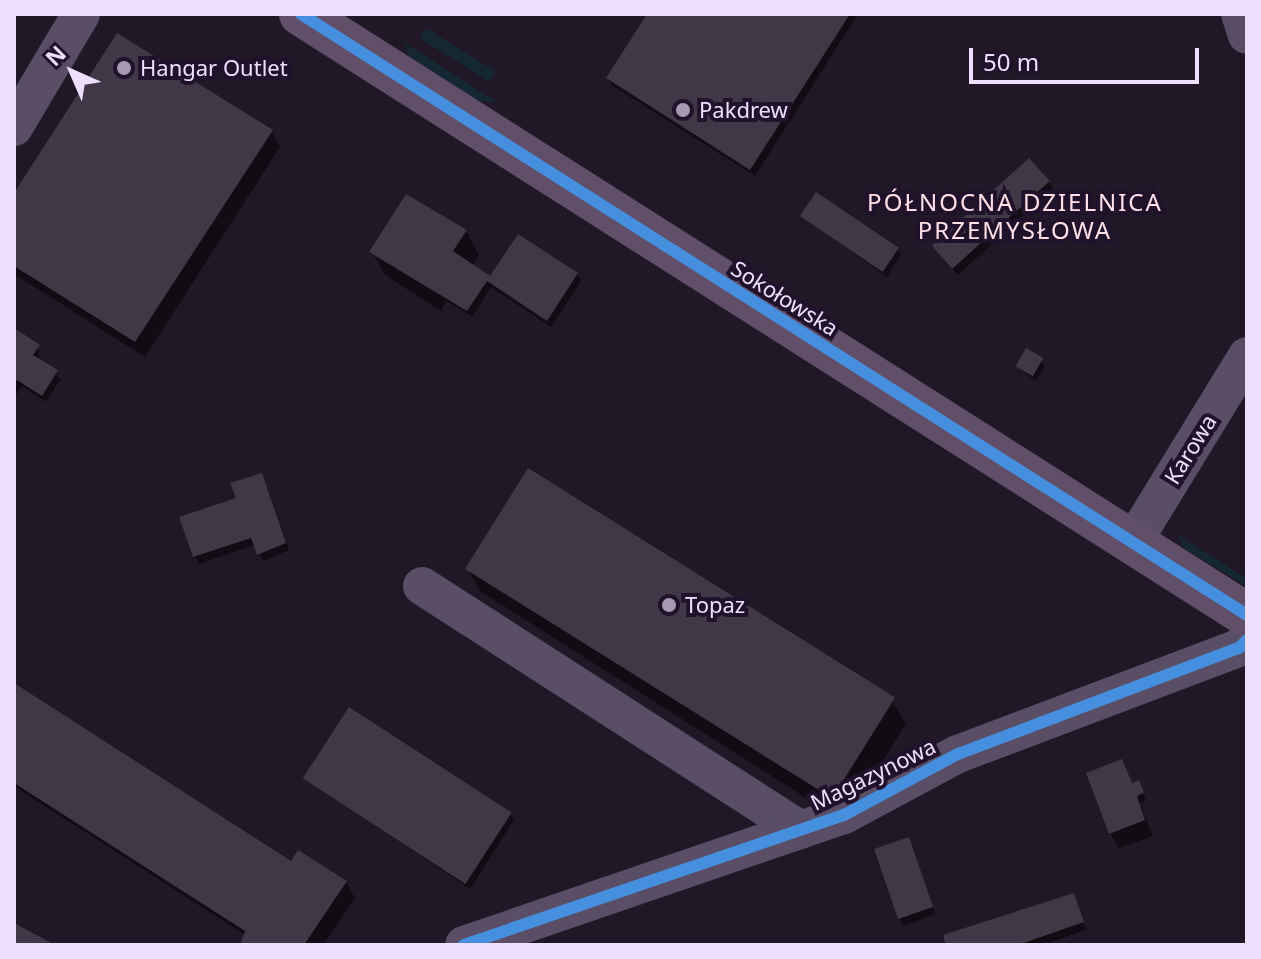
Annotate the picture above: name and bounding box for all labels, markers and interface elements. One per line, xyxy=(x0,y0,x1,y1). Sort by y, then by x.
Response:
north arrow xyxy=(32,32,112,112)
scale bar xyxy=(973,32,1203,82)
text: N xyxy=(38,38,72,72)
text: 50 m xyxy=(983,45,1039,78)
place label: Hangar Outlet xyxy=(140,55,288,81)
marker: Hangar Outlet xyxy=(115,59,133,77)
place label: Pakdrew xyxy=(699,97,788,123)
marker: Pakdrew xyxy=(674,101,692,119)
district label: PÓŁNOCNA DZIELNICA PRZEMYSŁOWA xyxy=(867,188,1163,244)
street label: Sokołowska xyxy=(727,255,843,341)
street label: Karowa xyxy=(1158,409,1222,489)
place label: Topaz xyxy=(685,592,745,618)
marker: Topaz xyxy=(660,596,678,614)
street label: Magazynowa xyxy=(806,732,940,816)

